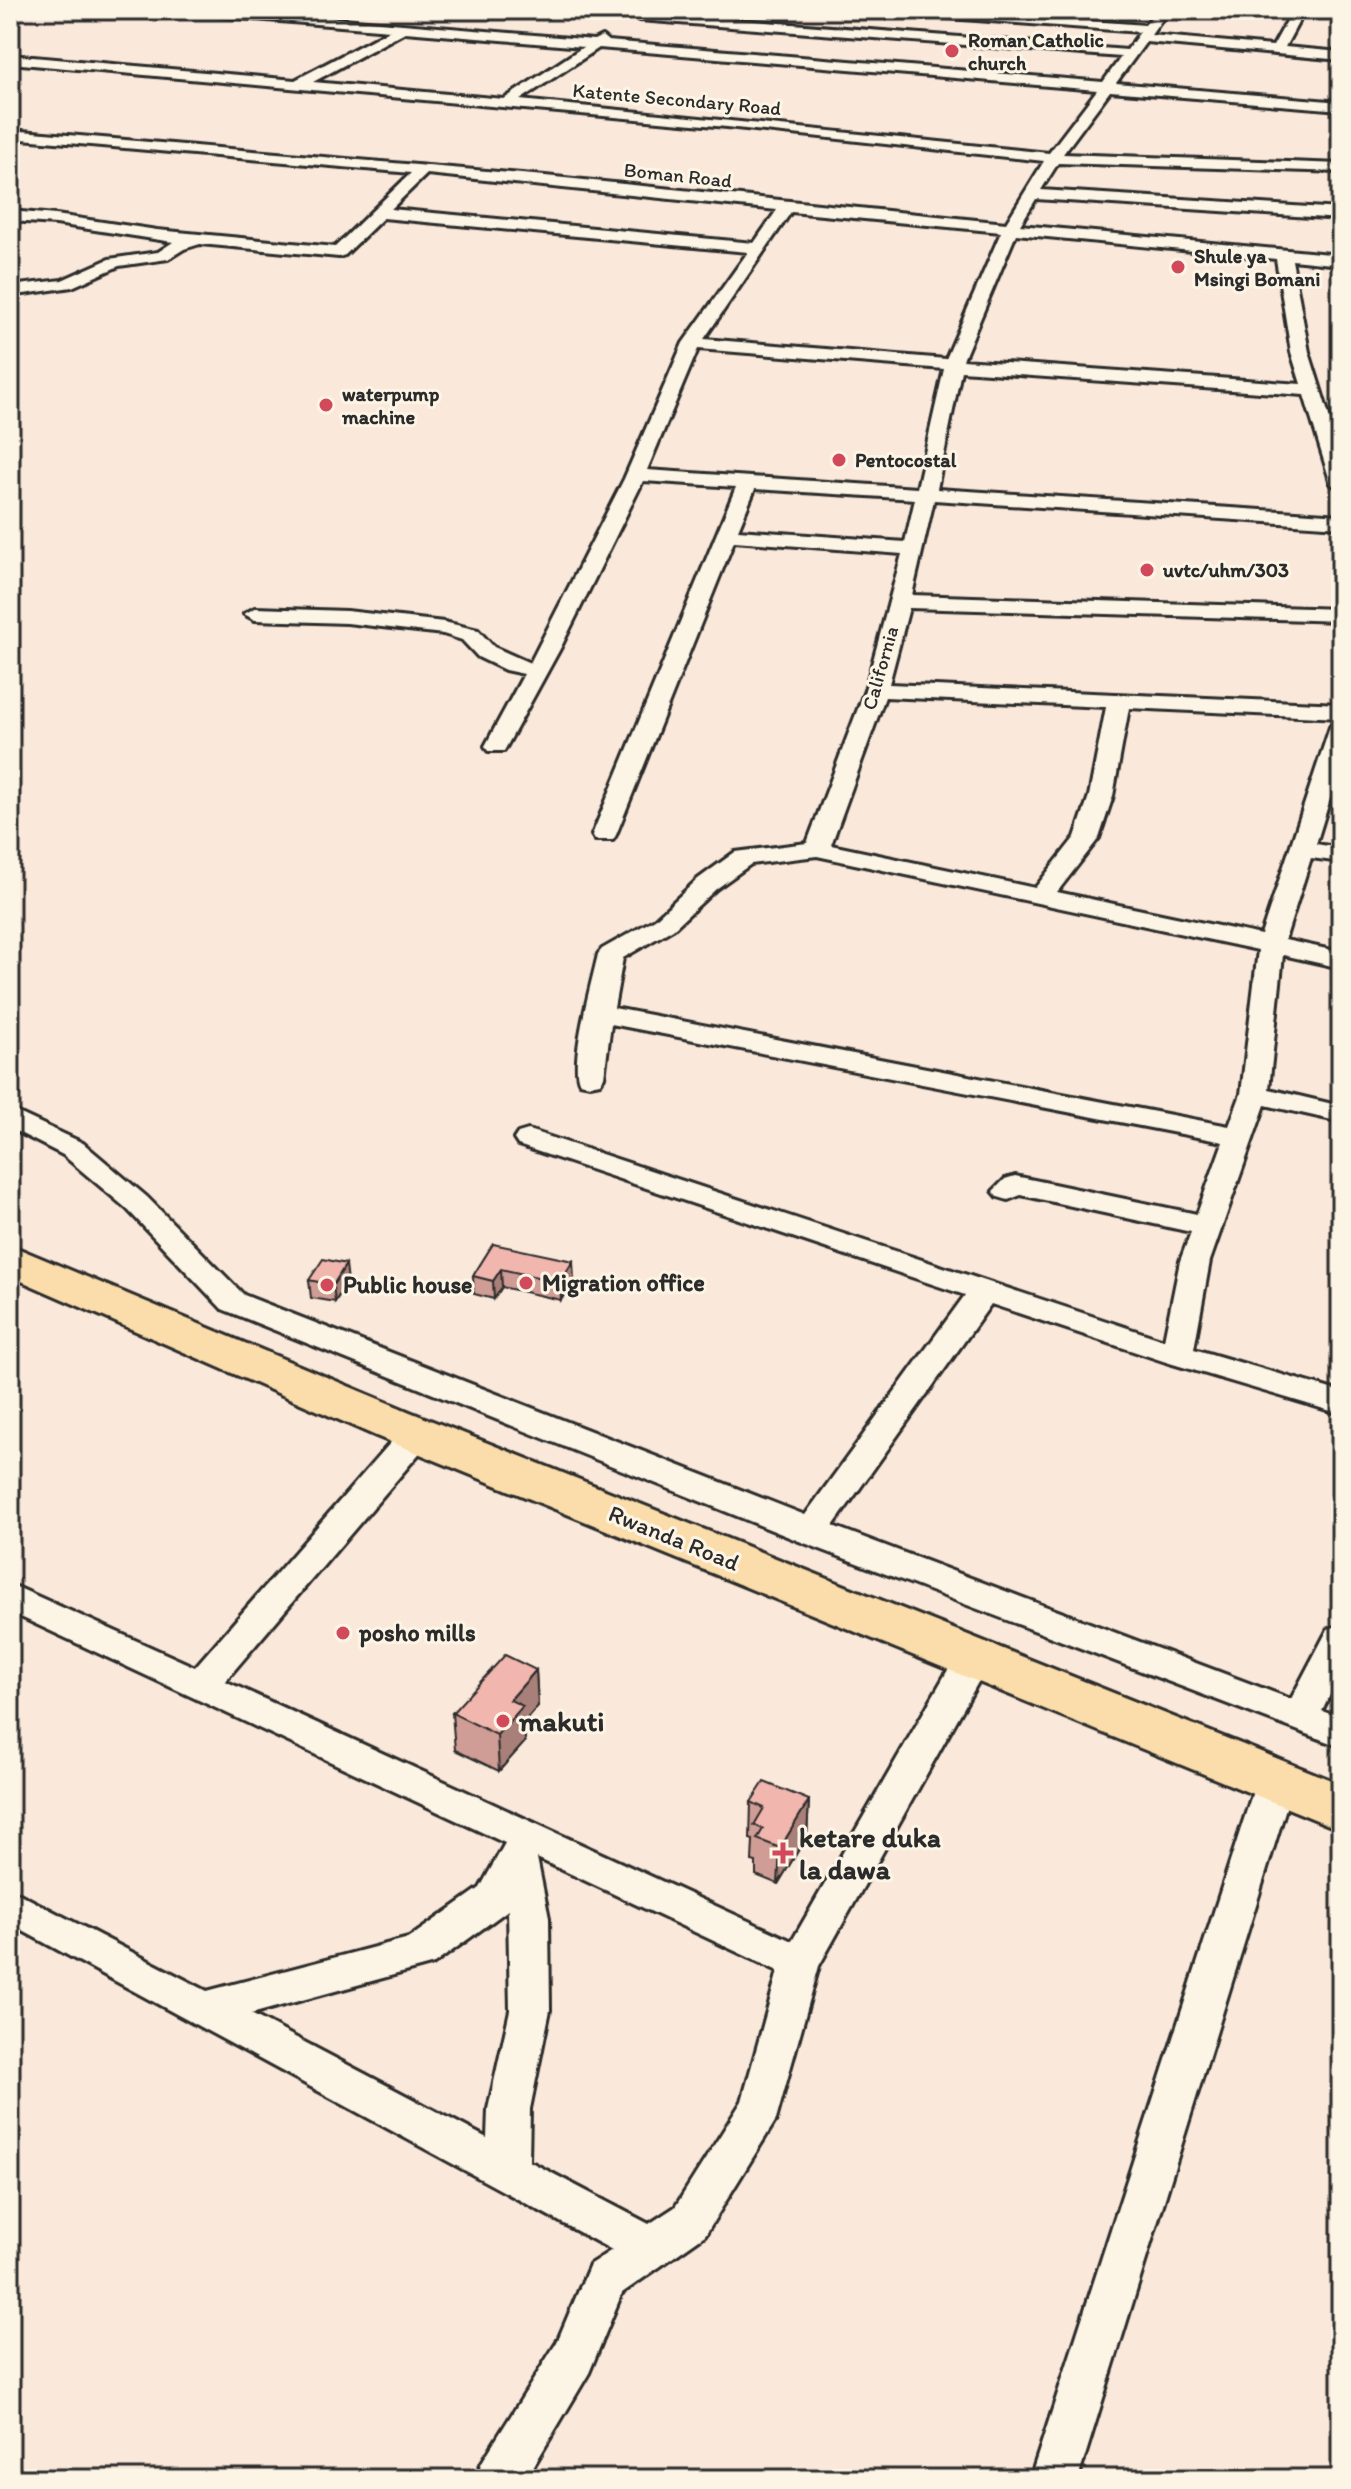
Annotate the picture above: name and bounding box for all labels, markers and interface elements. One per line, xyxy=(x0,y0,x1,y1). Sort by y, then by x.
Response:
place label: Roman Catholic church xyxy=(968,28,1105,75)
marker: Roman Catholic church xyxy=(943,42,961,60)
street label: Katente Secondary Road xyxy=(572,78,782,120)
street label: Boman Road xyxy=(623,157,733,193)
place label: Shule ya Msingi Bomani xyxy=(1194,244,1320,292)
marker: Shule ya Msingi Bomani xyxy=(1169,258,1187,276)
place label: waterpump machine xyxy=(341,382,440,429)
marker: waterpump machine xyxy=(317,396,335,414)
place label: Pentocostal xyxy=(855,448,957,472)
marker: Pentocostal xyxy=(830,451,848,469)
place label: uvtc/uhm/303 xyxy=(1162,558,1289,582)
marker: uvtc/uhm/303 xyxy=(1138,561,1156,579)
street label: California xyxy=(857,623,903,713)
place label: Migration office xyxy=(542,1268,705,1298)
place label: Public house xyxy=(343,1270,473,1299)
marker: Migration office xyxy=(517,1274,535,1292)
marker: Public house xyxy=(318,1276,336,1294)
street label: Rwanda Road xyxy=(605,1498,744,1577)
place label: posho mills xyxy=(358,1618,476,1648)
marker: posho mills xyxy=(334,1624,352,1642)
place label: makuti xyxy=(518,1704,604,1738)
marker: makuti xyxy=(494,1712,512,1730)
place label: ketare duka la dawa xyxy=(799,1820,941,1886)
marker: ketare duka la dawa xyxy=(774,1844,792,1862)

